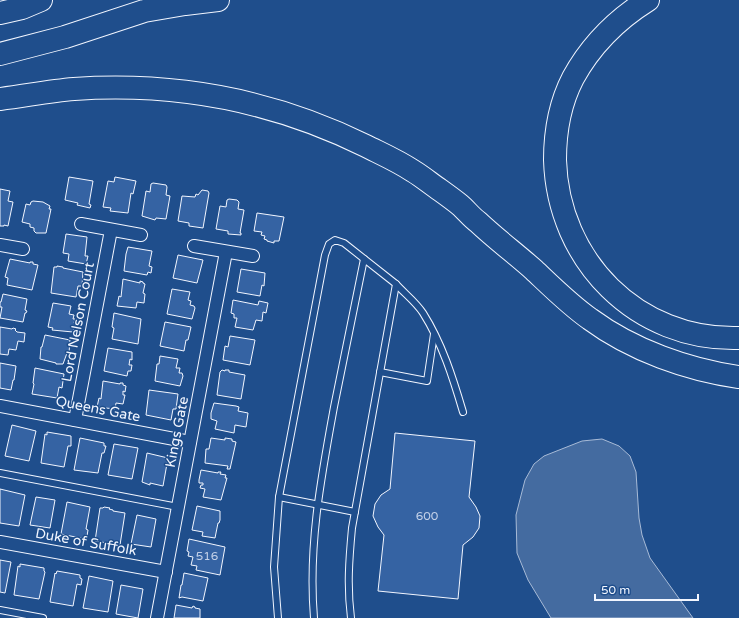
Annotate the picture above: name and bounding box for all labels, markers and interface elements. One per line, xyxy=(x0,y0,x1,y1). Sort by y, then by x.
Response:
street label: Lord Nelson Court xyxy=(58,260,98,383)
street label: Queens Gate xyxy=(54,392,142,426)
street label: Kings Gate xyxy=(162,395,192,469)
house number: 600 xyxy=(416,509,439,523)
street label: Duke of Suffolk xyxy=(34,525,138,559)
house number: 516 xyxy=(196,549,218,563)
scale bar xyxy=(595,576,698,602)
text: 50 m xyxy=(601,583,630,597)

